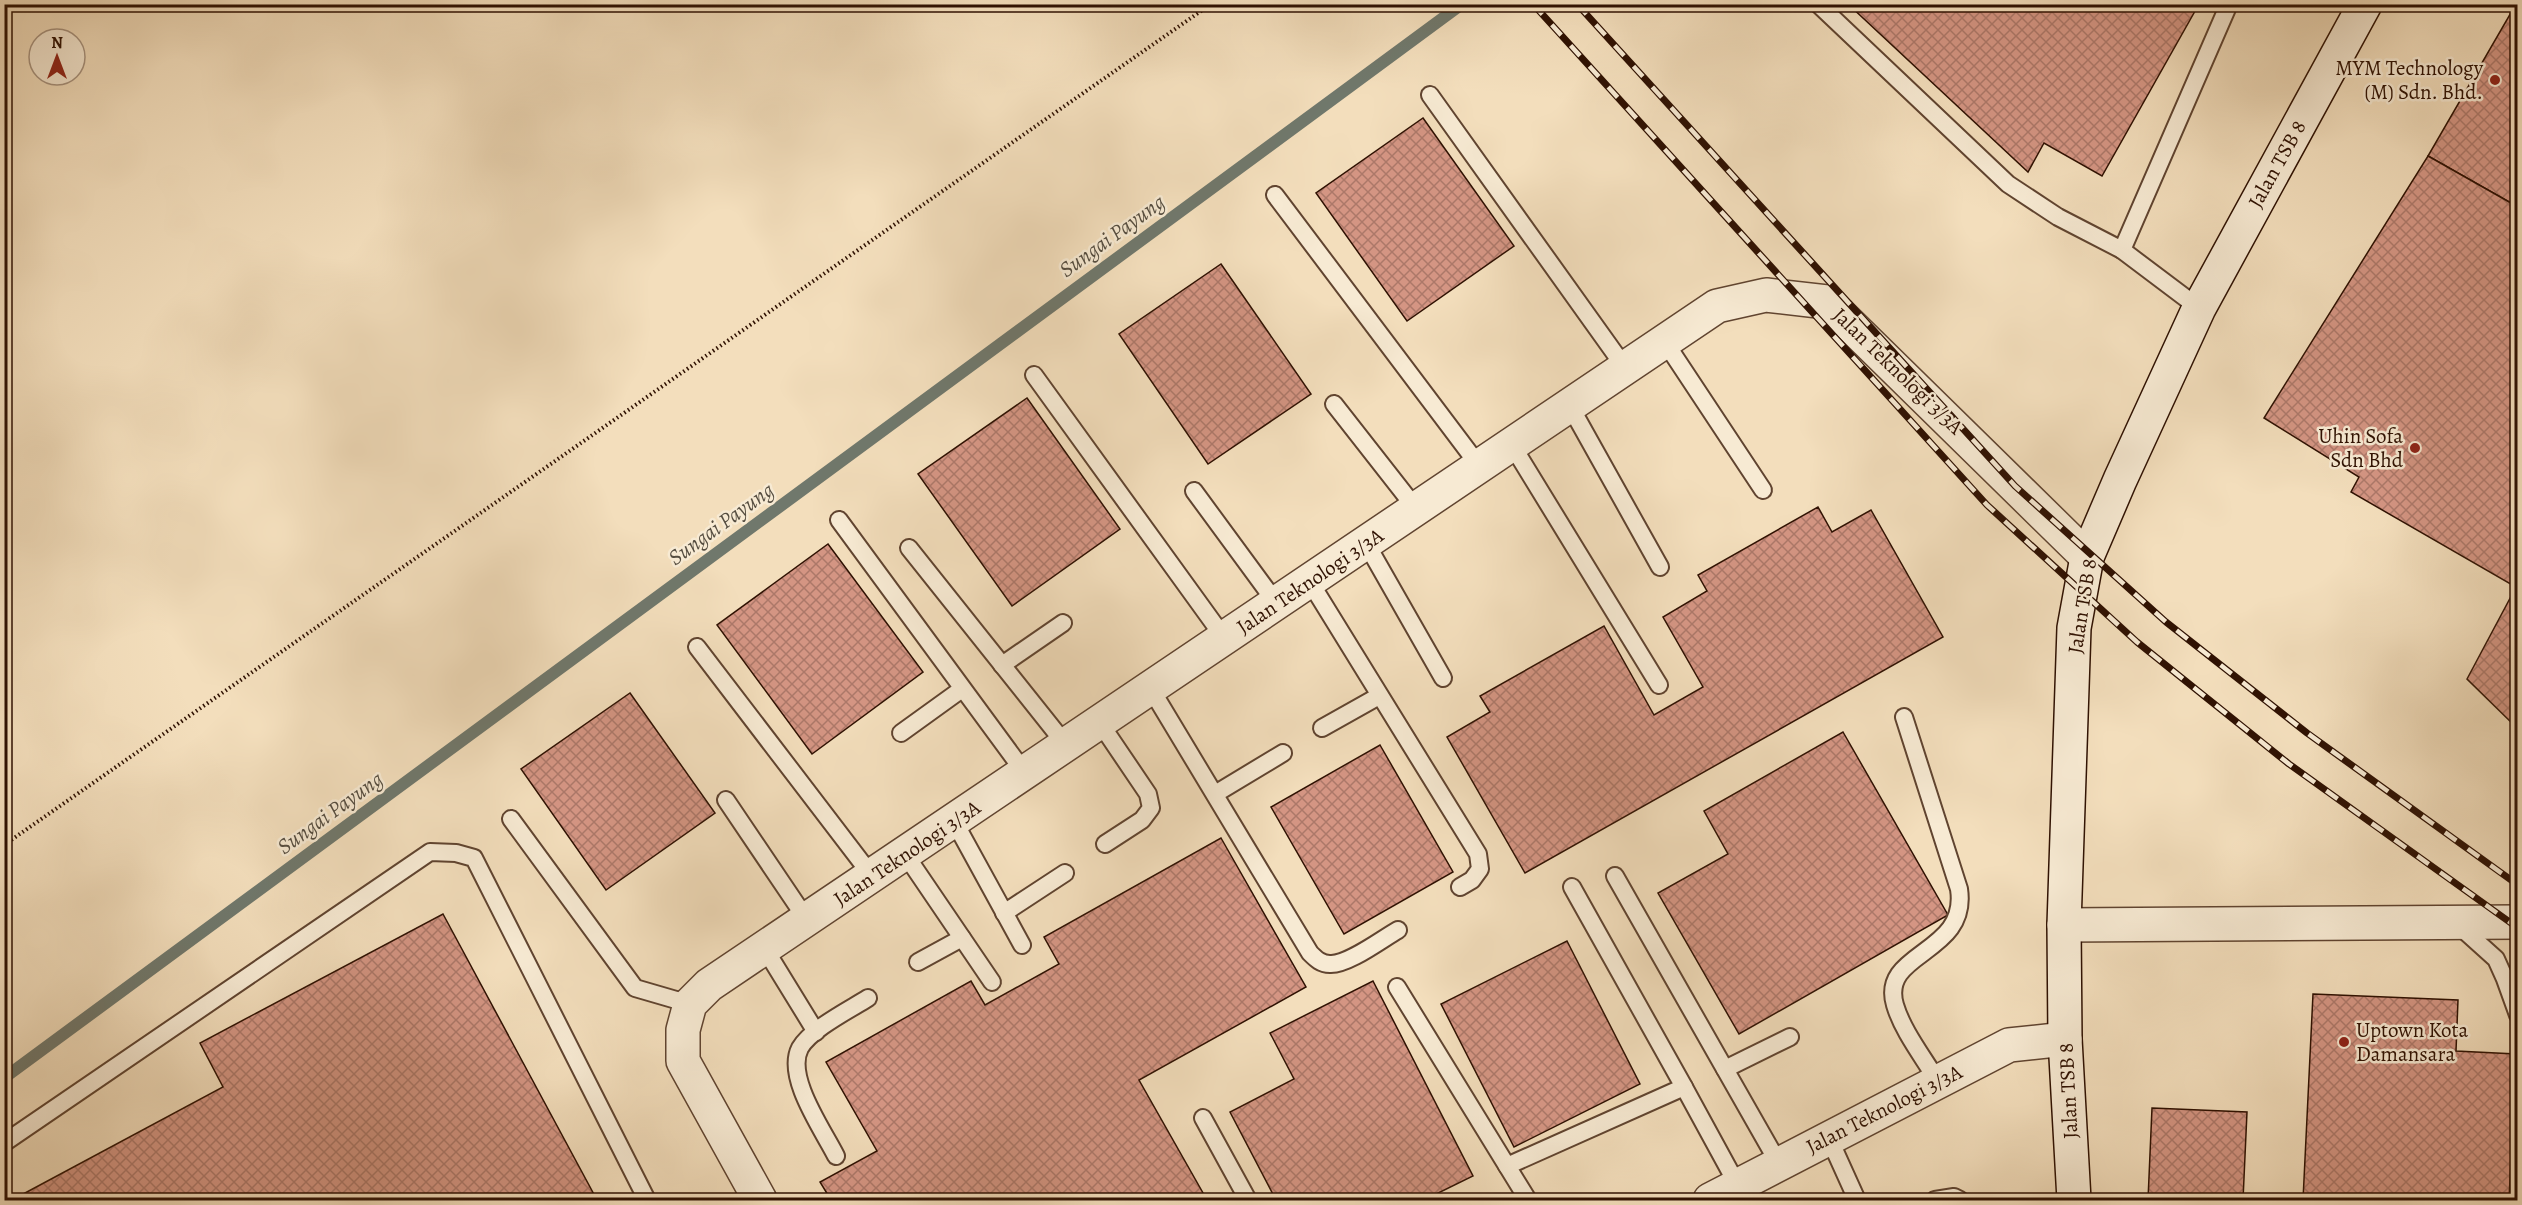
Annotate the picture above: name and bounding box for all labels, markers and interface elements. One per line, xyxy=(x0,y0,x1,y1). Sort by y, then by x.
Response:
north arrow xyxy=(27,27,87,87)
text: N xyxy=(51,32,63,54)
place label: MYM Technology (M) Sdn. Bhd. xyxy=(2335,54,2484,106)
marker: MYM Technology (M) Sdn. Bhd. xyxy=(2488,73,2502,87)
street label: Jalan TSB 8 xyxy=(2241,115,2313,213)
water label: Sungai Payung xyxy=(1053,187,1171,285)
street label: Jalan Teknologi 3/3A xyxy=(1827,301,1970,441)
place label: Uhin Sofa Sdn Bhd xyxy=(2318,422,2404,474)
marker: Uhin Sofa Sdn Bhd xyxy=(2408,441,2422,455)
water label: Sungai Payung xyxy=(662,475,780,573)
street label: Jalan Teknologi 3/3A xyxy=(1231,521,1390,641)
street label: Jalan TSB 8 xyxy=(2061,556,2103,656)
water label: Sungai Payung xyxy=(271,764,389,862)
street label: Jalan Teknologi 3/3A xyxy=(828,793,987,913)
place label: Uptown Kota Damansara xyxy=(2356,1016,2468,1068)
marker: Uptown Kota Damansara xyxy=(2337,1035,2351,1049)
street label: Jalan TSB 8 xyxy=(2052,1042,2084,1140)
street label: Jalan Teknologi 3/3A xyxy=(1801,1057,1967,1160)

